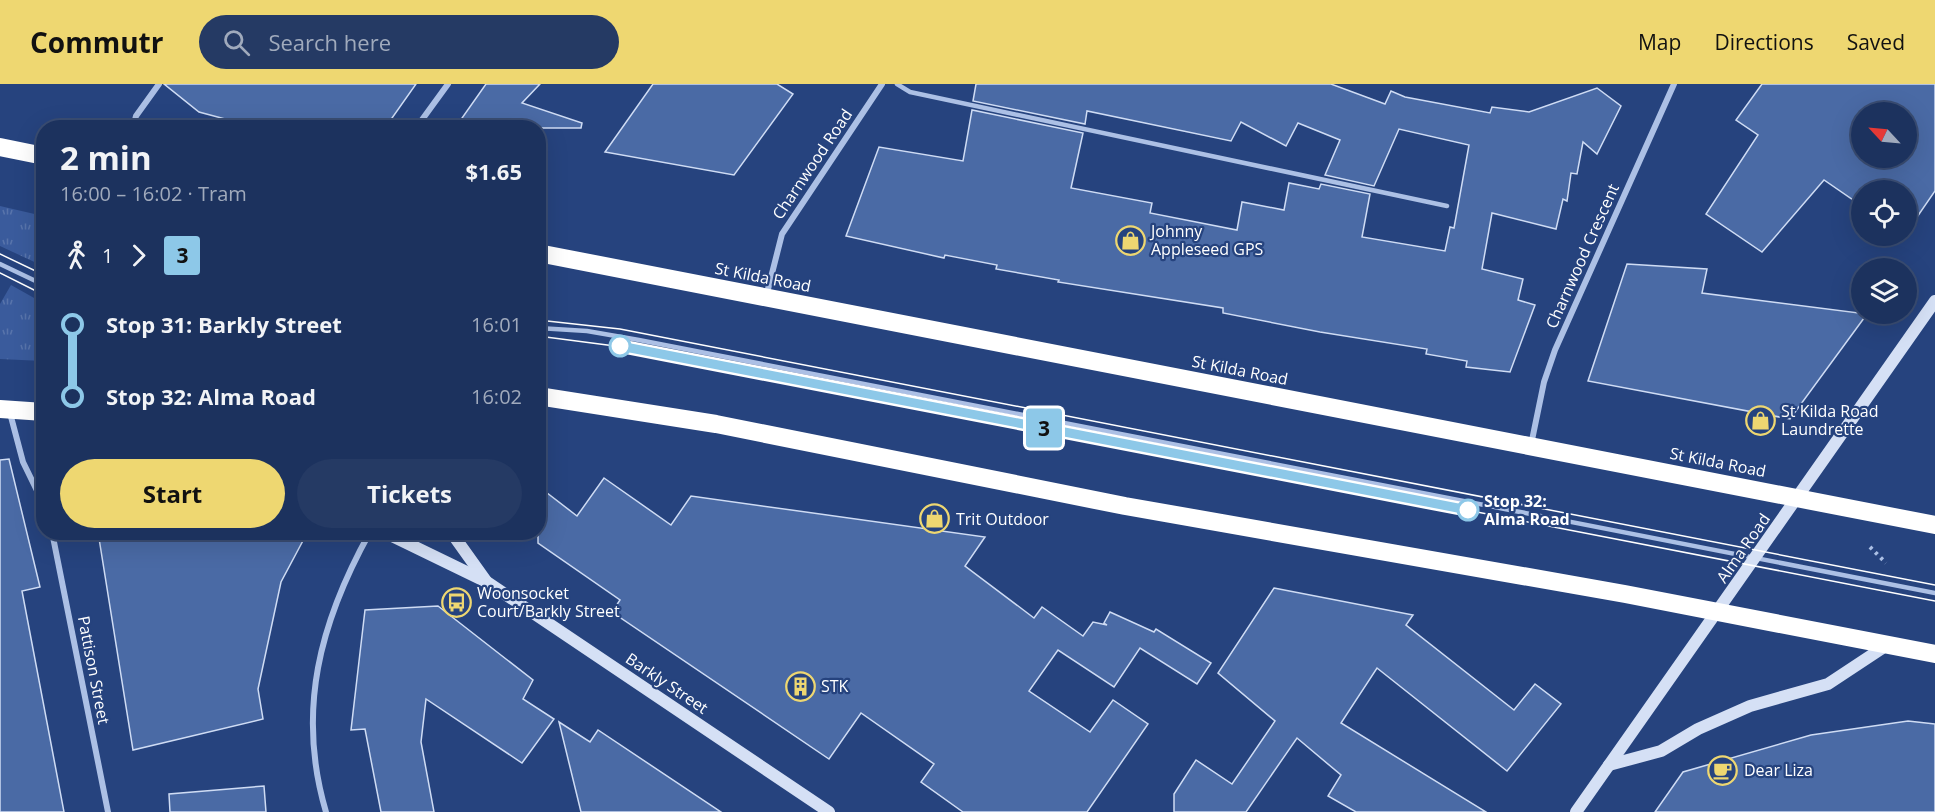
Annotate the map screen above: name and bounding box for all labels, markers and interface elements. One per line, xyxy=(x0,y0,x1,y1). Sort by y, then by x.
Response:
search box xyxy=(199,15,619,69)
text: Commutr xyxy=(30,23,163,61)
icon: search xyxy=(220,26,253,59)
text: Search here xyxy=(268,27,391,57)
text: Map xyxy=(1638,28,1681,56)
text: Directions xyxy=(1714,28,1814,56)
text: Saved xyxy=(1847,28,1905,56)
north arrow xyxy=(1851,102,1917,168)
map controls xyxy=(1851,102,1917,324)
street label: Charnwood Road xyxy=(767,104,857,224)
text: 2 min xyxy=(60,135,152,180)
text: $1.65 xyxy=(465,156,522,186)
text: 16:00 – 16:02 · Tram xyxy=(60,180,247,207)
street label: Charnwood Crescent xyxy=(1540,180,1624,332)
button: locate xyxy=(1851,180,1917,246)
place label: Johnny Appleseed GPS xyxy=(1149,220,1264,260)
shop icon: Johnny Appleseed GPS xyxy=(1114,224,1146,256)
icon: walk xyxy=(60,239,93,272)
icon: forward xyxy=(122,239,155,272)
text: 3 xyxy=(176,241,188,269)
text: 1 xyxy=(102,242,113,269)
street label: St Kilda Road xyxy=(713,257,813,297)
button: layers xyxy=(1851,258,1917,324)
text: Stop 31: Barkly Street xyxy=(106,309,342,339)
text: 16:01 xyxy=(471,311,522,338)
unlabelled marker xyxy=(609,335,631,357)
street label: St Kilda Road xyxy=(1190,350,1290,390)
text: Stop 32: Alma Road xyxy=(106,381,316,411)
text: 16:02 xyxy=(471,383,522,410)
place label: St Kilda Road Laundrette xyxy=(1781,400,1879,440)
shop icon: St Kilda Road Laundrette xyxy=(1744,404,1776,436)
line badge: 3 xyxy=(1024,408,1064,448)
text: 3 xyxy=(1038,414,1050,442)
street label: St Kilda Road xyxy=(1668,442,1768,482)
button: Start xyxy=(60,459,285,528)
button: Tickets xyxy=(297,459,522,528)
place label: Stop 32: Alma Road xyxy=(1484,490,1570,530)
marker: Stop 32: Alma Road xyxy=(1457,499,1479,521)
shop icon: Trit Outdoor xyxy=(919,503,951,535)
place label: Trit Outdoor xyxy=(956,508,1049,530)
street label: Alma Road xyxy=(1711,509,1775,587)
place label: Woonsocket Court/Barkly Street xyxy=(477,582,620,622)
bus stop icon: Woonsocket Court/Barkly Street xyxy=(440,586,472,618)
street label: Pattison Street xyxy=(73,614,115,726)
street label: Barkly Street xyxy=(621,647,713,719)
building icon: STK xyxy=(784,670,816,702)
place label: STK xyxy=(821,675,849,697)
cafe icon: Dear Liza xyxy=(1707,754,1739,786)
place label: Dear Liza xyxy=(1744,759,1813,781)

